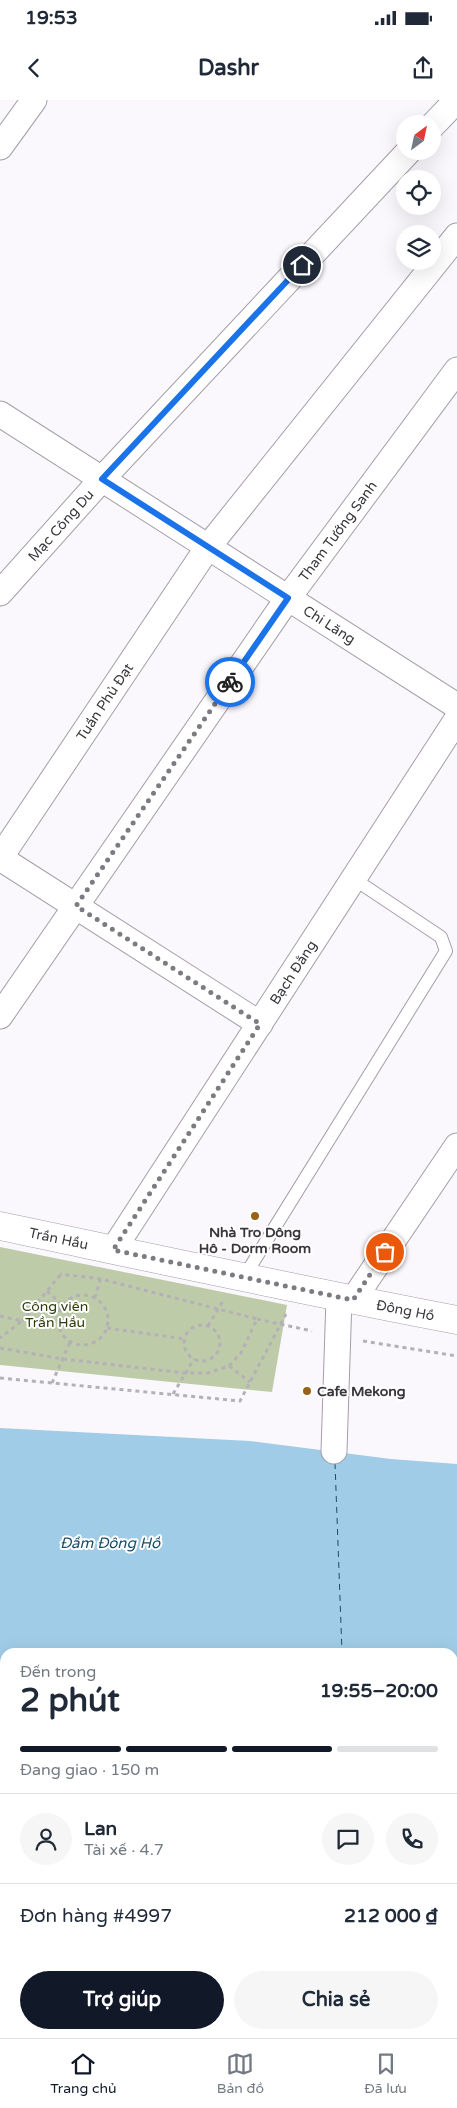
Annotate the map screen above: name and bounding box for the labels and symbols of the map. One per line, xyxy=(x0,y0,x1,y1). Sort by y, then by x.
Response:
north arrow xyxy=(396,115,441,160)
pin xyxy=(281,244,323,286)
street label: Tham Tướng Sanh xyxy=(295,477,380,585)
street label: Mạc Công Du xyxy=(24,486,97,565)
street label: Chi Lăng xyxy=(300,602,359,647)
courier xyxy=(205,657,255,707)
street label: Tuần Phủ Đạt xyxy=(72,659,137,744)
street label: Bạch Đằng xyxy=(266,937,320,1007)
marker: Nhà Tro Dông Hô - Dorm Room xyxy=(249,1210,261,1222)
street label: Trần Hầu xyxy=(28,1224,90,1253)
place label: Nhà Tro Dông Hô - Dorm Room xyxy=(199,1224,311,1257)
pin xyxy=(364,1231,406,1273)
street label: Đông Hồ xyxy=(375,1296,436,1324)
park label: Công viên Trần Hầu xyxy=(22,1298,88,1331)
place label: Cafe Mekong xyxy=(317,1383,406,1400)
marker: Cafe Mekong xyxy=(301,1385,313,1397)
water label: Đầm Đông Hồ xyxy=(60,1534,161,1552)

